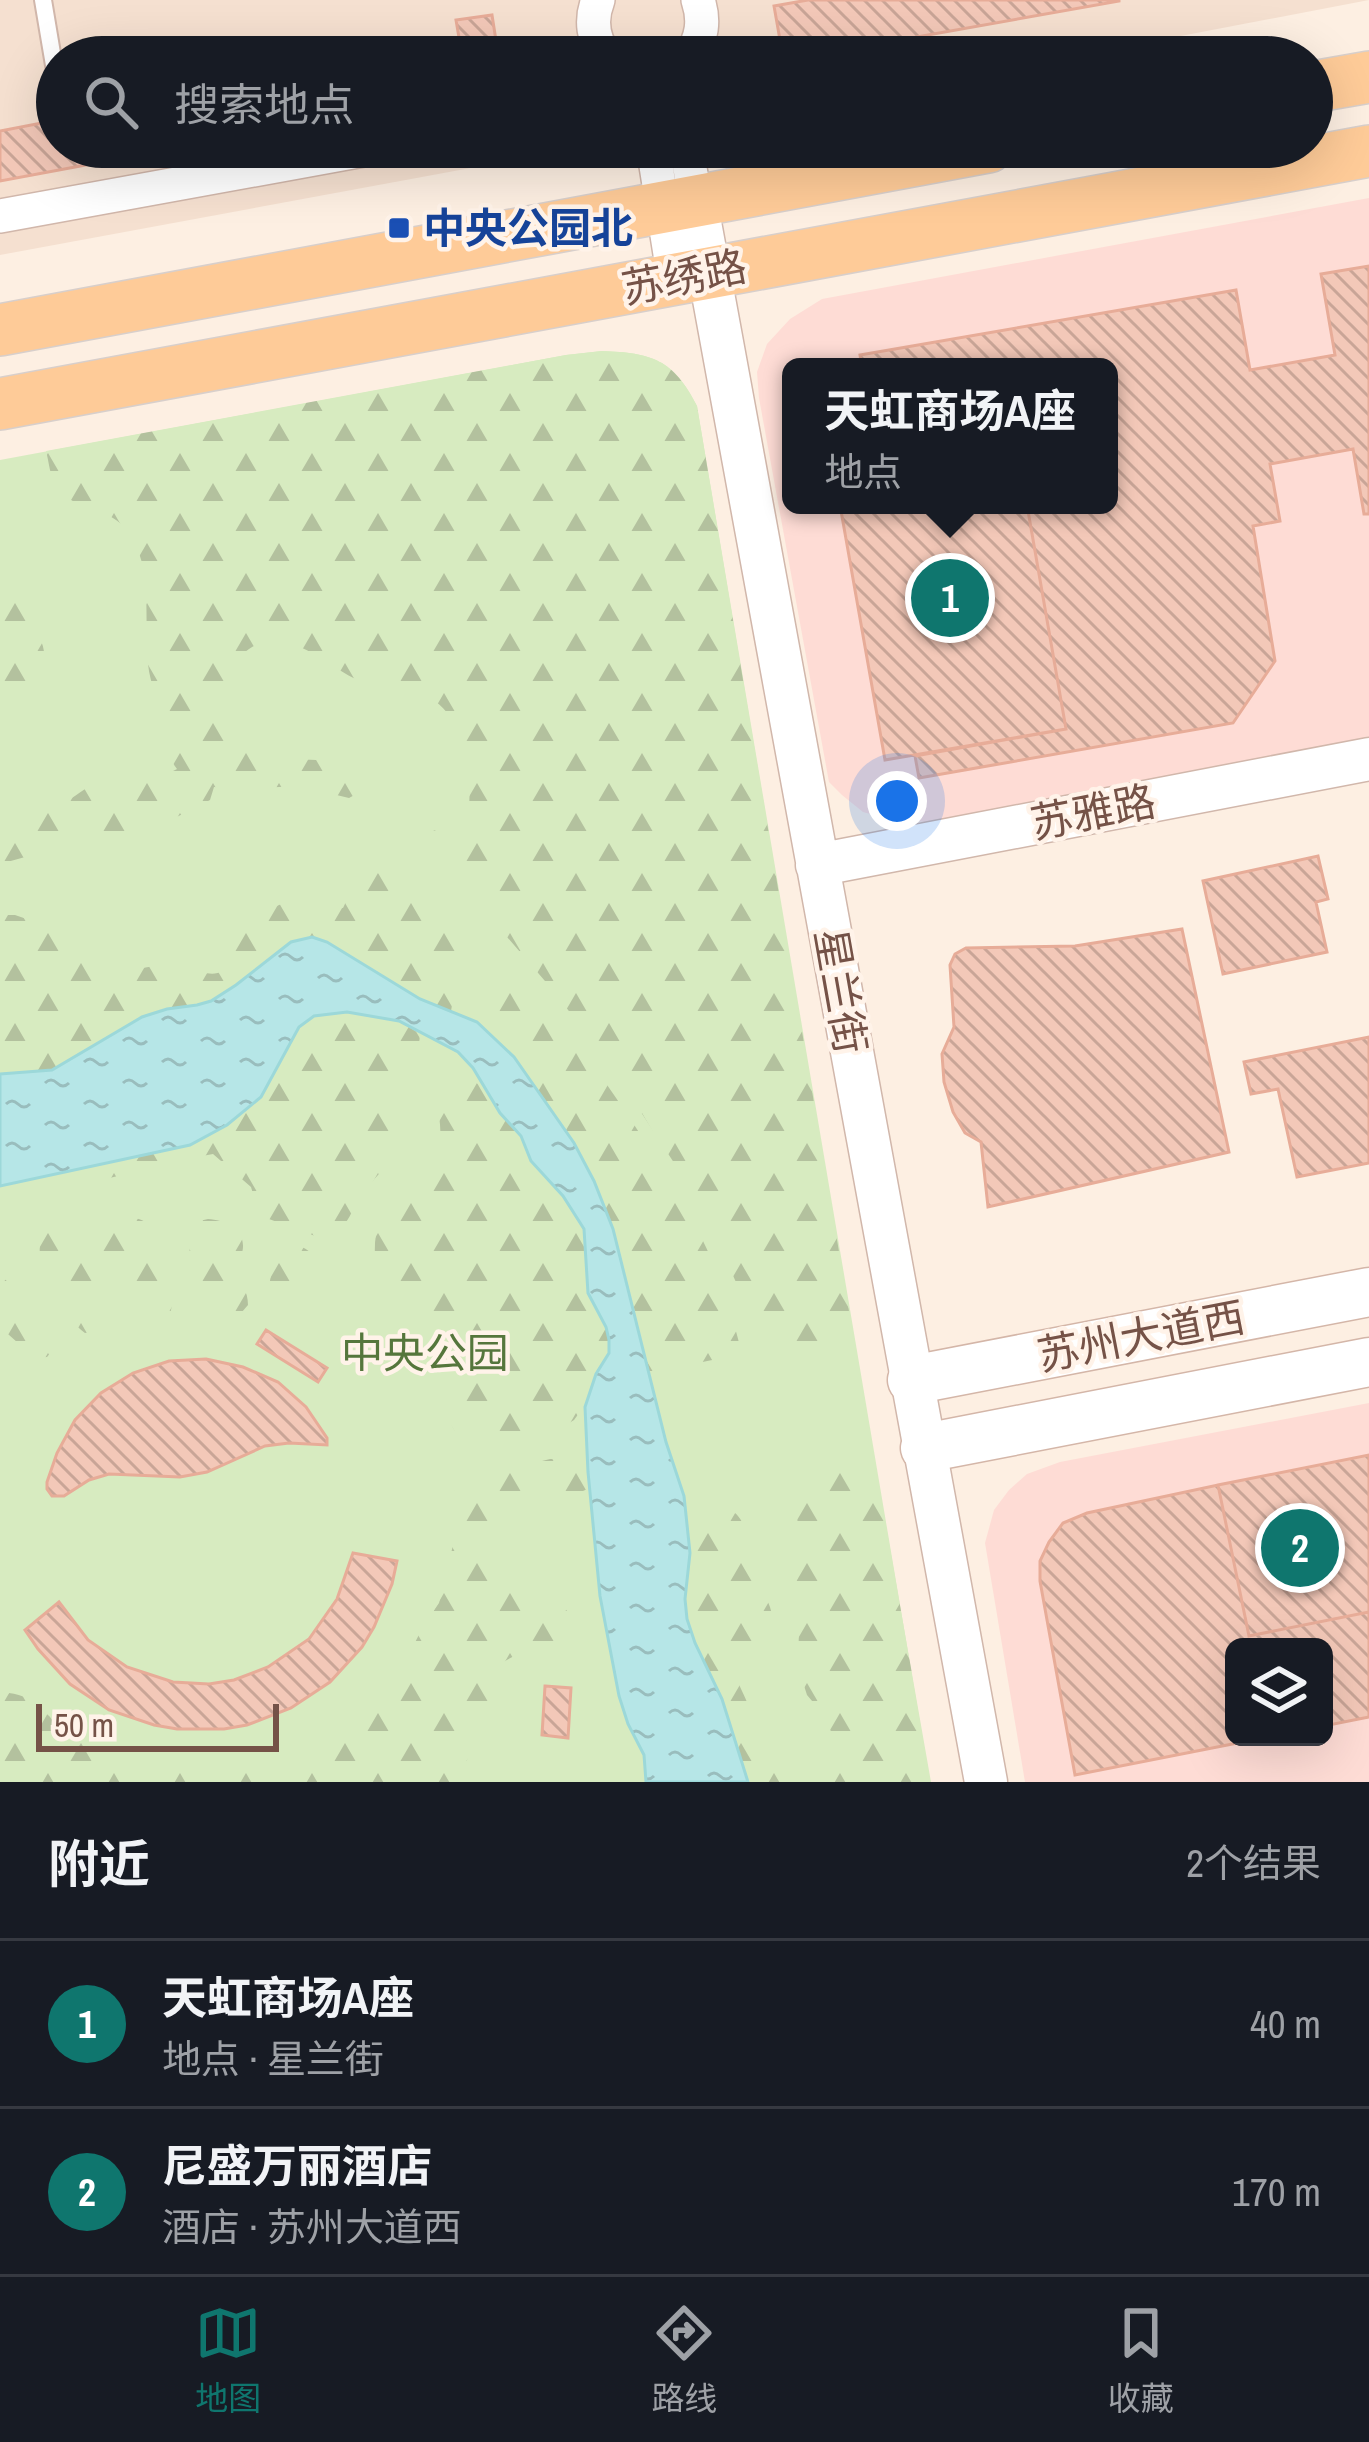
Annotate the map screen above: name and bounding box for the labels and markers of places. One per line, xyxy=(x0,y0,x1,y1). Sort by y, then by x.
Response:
place label: 中央公园北 xyxy=(423,200,633,256)
marker: 中央公园北 xyxy=(386,215,412,241)
pin: 1 xyxy=(911,553,989,643)
pin: 2 xyxy=(1261,1503,1339,1593)

